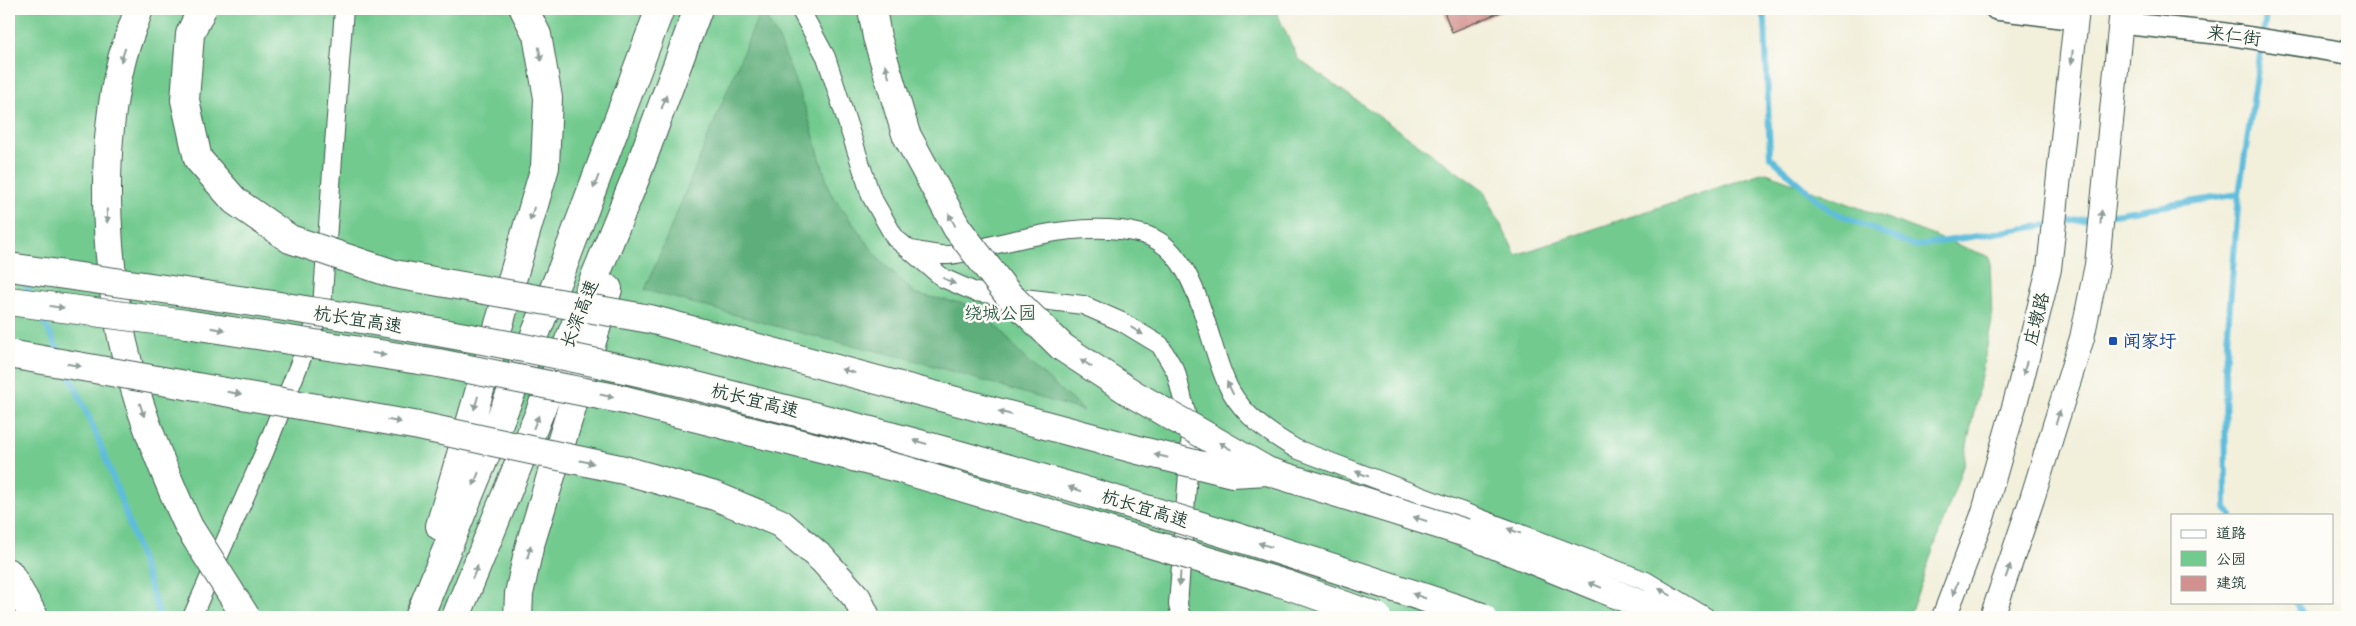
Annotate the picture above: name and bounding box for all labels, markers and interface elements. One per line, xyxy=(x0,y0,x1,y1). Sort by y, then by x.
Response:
street label: 来仁街 xyxy=(2206,20,2262,52)
one-way arrow xyxy=(537,46,545,62)
one-way arrow xyxy=(119,48,127,63)
one-way arrow xyxy=(2068,50,2076,66)
one-way arrow xyxy=(883,64,891,79)
one-way arrow xyxy=(660,94,668,109)
one-way arrow xyxy=(592,175,600,190)
one-way arrow xyxy=(527,207,535,222)
one-way arrow xyxy=(103,208,111,224)
one-way arrow xyxy=(2098,209,2106,225)
one-way arrow xyxy=(948,212,956,227)
street label: 长深高速 xyxy=(555,276,605,352)
one-way arrow xyxy=(942,277,956,285)
street label: 庄墩路 xyxy=(2018,290,2056,348)
street label: 杭长宜高速 xyxy=(312,301,404,339)
park label: 绕城公园 xyxy=(964,301,1036,326)
one-way arrow xyxy=(49,303,65,311)
one-way arrow xyxy=(210,325,226,333)
one-way arrow xyxy=(1130,327,1143,336)
place label: 闻家圩 xyxy=(2123,329,2177,354)
marker: 闻家圩 xyxy=(2107,335,2119,347)
one-way arrow xyxy=(371,351,387,359)
one-way arrow xyxy=(1079,358,1093,367)
one-way arrow xyxy=(2021,360,2029,375)
one-way arrow xyxy=(67,361,83,369)
one-way arrow xyxy=(840,367,855,375)
street label: 杭长宜高速 xyxy=(708,378,802,424)
one-way arrow xyxy=(1226,381,1234,396)
one-way arrow xyxy=(227,390,243,398)
one-way arrow xyxy=(600,393,616,401)
one-way arrow xyxy=(472,396,480,411)
one-way arrow xyxy=(138,403,146,418)
one-way arrow xyxy=(997,409,1012,417)
one-way arrow xyxy=(2054,409,2062,424)
one-way arrow xyxy=(532,414,540,429)
one-way arrow xyxy=(387,418,403,426)
one-way arrow xyxy=(912,438,927,446)
one-way arrow xyxy=(1218,442,1233,450)
one-way arrow xyxy=(1154,452,1169,460)
one-way arrow xyxy=(580,458,595,466)
one-way arrow xyxy=(1355,470,1370,477)
one-way arrow xyxy=(472,472,480,486)
one-way arrow xyxy=(1068,484,1083,492)
street label: 杭长宜高速 xyxy=(1098,484,1192,534)
one-way arrow xyxy=(1412,514,1427,522)
legend xyxy=(2171,514,2334,604)
text: 道路 xyxy=(2216,523,2246,544)
one-way arrow xyxy=(1507,527,1522,534)
one-way arrow xyxy=(1257,541,1272,549)
one-way arrow xyxy=(525,545,533,560)
text: 公园 xyxy=(2216,549,2246,570)
one-way arrow xyxy=(2004,563,2012,578)
one-way arrow xyxy=(471,565,479,579)
one-way arrow xyxy=(1176,571,1184,587)
text: 建筑 xyxy=(2216,573,2246,594)
one-way arrow xyxy=(1588,581,1602,589)
one-way arrow xyxy=(1950,582,1958,596)
one-way arrow xyxy=(1658,587,1672,596)
one-way arrow xyxy=(1411,592,1426,600)

